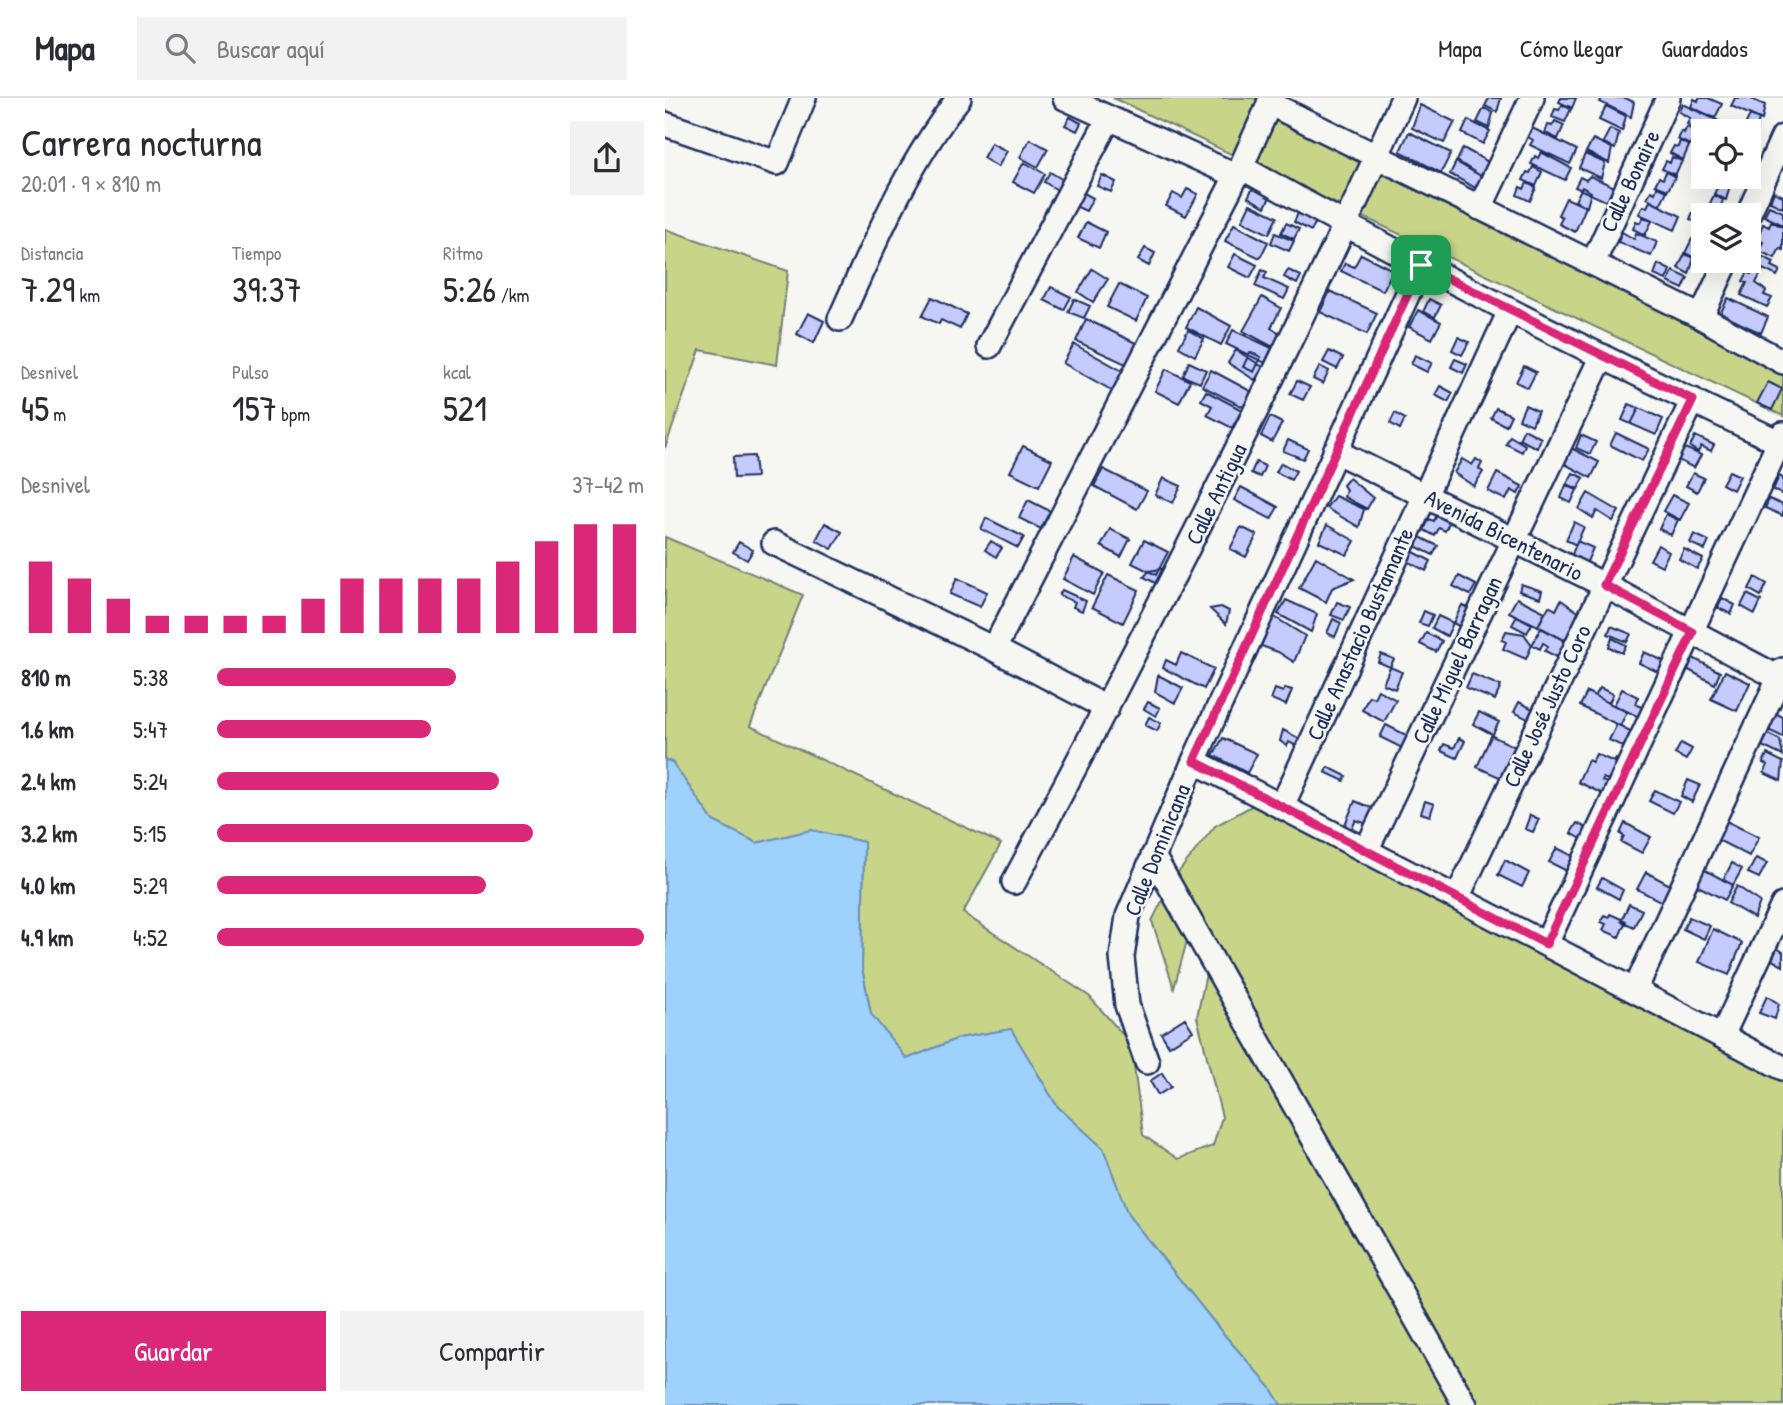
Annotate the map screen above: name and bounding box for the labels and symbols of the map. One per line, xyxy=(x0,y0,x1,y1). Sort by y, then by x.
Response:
street label: Calle Bonaire xyxy=(1592,125,1667,237)
pin xyxy=(1391,235,1451,295)
street label: Calle Antigua xyxy=(1178,438,1253,550)
street label: Avenida Bicentenario xyxy=(1420,481,1589,588)
street label: Calle Anastacio Bustamante xyxy=(1299,523,1420,745)
street label: Calle Miguel Barragan xyxy=(1404,571,1509,749)
street label: Calle José Justo Coro xyxy=(1495,619,1598,792)
street label: Calle Dominicana xyxy=(1116,779,1197,920)

